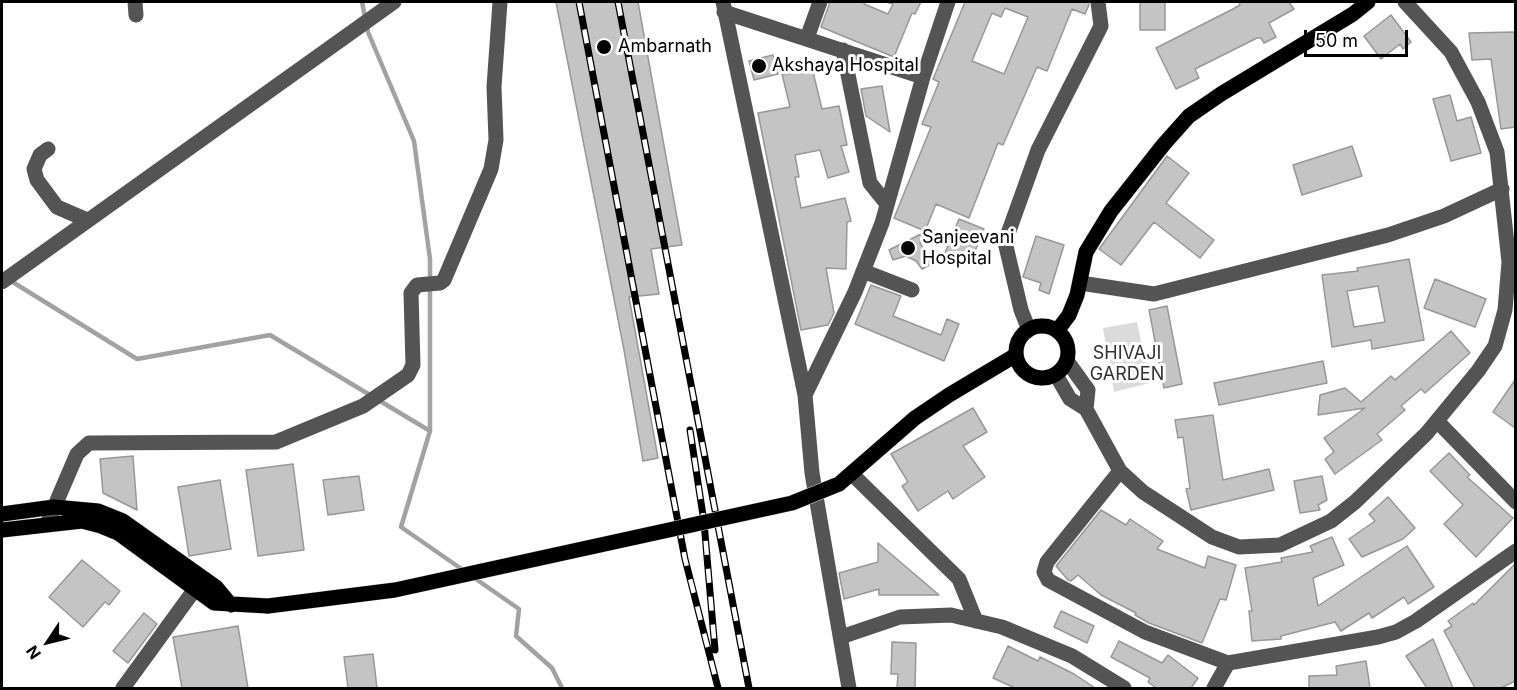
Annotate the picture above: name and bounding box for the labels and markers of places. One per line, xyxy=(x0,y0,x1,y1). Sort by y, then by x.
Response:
place label: Ambarnath xyxy=(618,36,712,58)
marker: Ambarnath xyxy=(595,38,613,56)
place label: Akshaya Hospital xyxy=(772,55,919,77)
marker: Akshaya Hospital xyxy=(750,57,768,75)
place label: Sanjeevani Hospital xyxy=(922,227,1014,270)
marker: Sanjeevani Hospital xyxy=(899,239,917,257)

